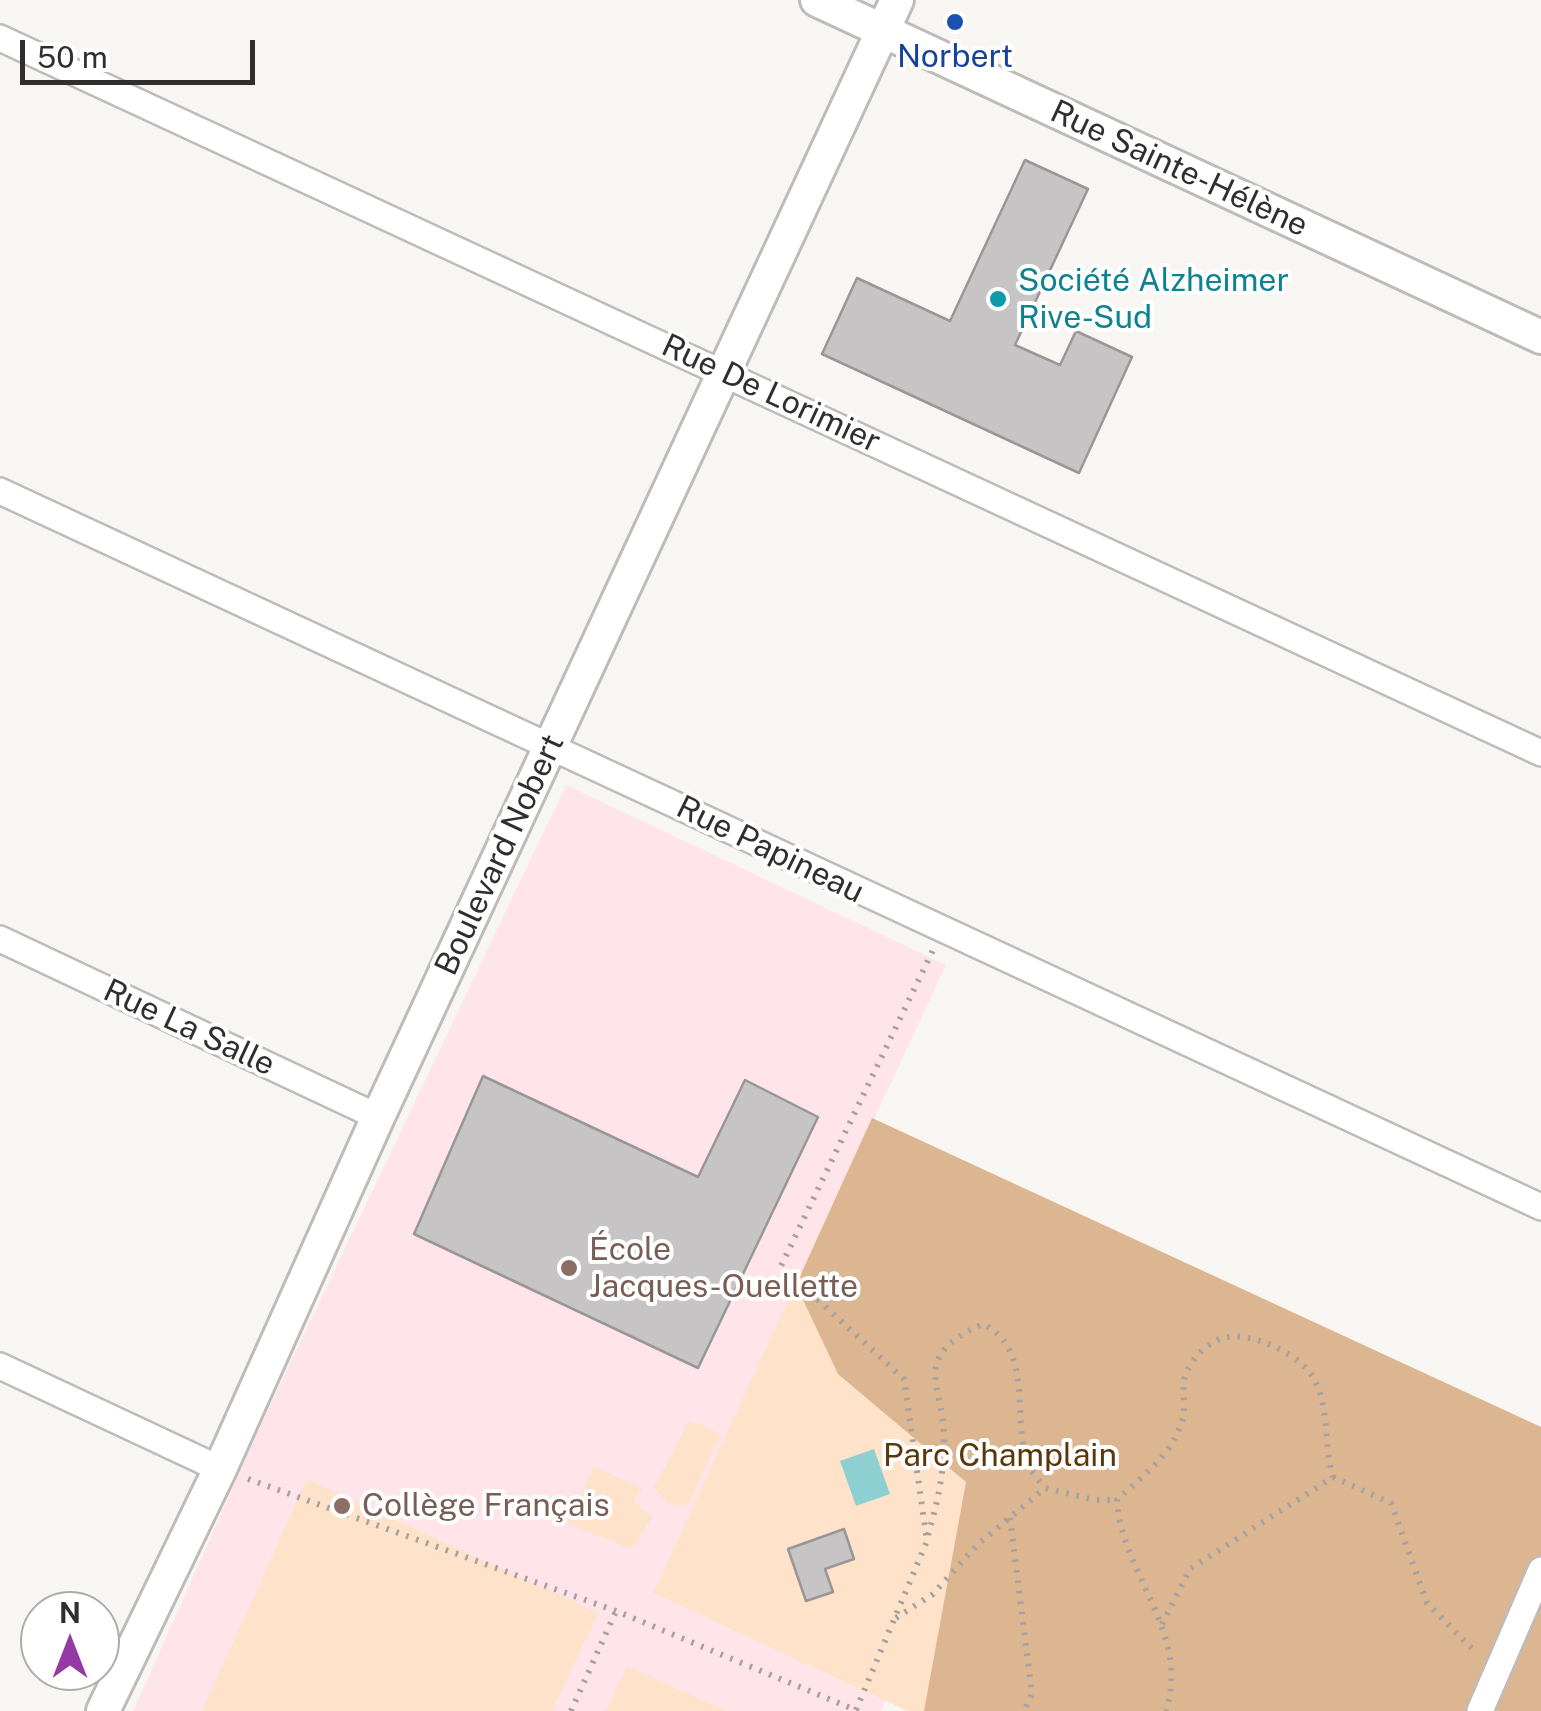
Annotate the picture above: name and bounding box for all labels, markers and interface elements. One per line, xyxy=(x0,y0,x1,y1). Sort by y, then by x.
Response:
marker: Norbert xyxy=(944,11,966,33)
scale bar xyxy=(25,20,260,82)
place label: Norbert xyxy=(897,38,1013,76)
text: 50 m xyxy=(37,39,108,75)
street label: Rue Sainte-Hélène xyxy=(1044,93,1314,245)
place label: Société Alzheimer Rive-Sud xyxy=(1018,262,1289,337)
marker: Société Alzheimer Rive-Sud xyxy=(987,288,1009,310)
street label: Rue De Lorimier xyxy=(656,327,886,461)
street label: Boulevard Nobert xyxy=(427,728,573,982)
street label: Rue Papineau xyxy=(670,788,870,912)
street label: Rue La Salle xyxy=(97,972,281,1084)
place label: École Jacques-Ouellette xyxy=(589,1231,858,1306)
marker: École Jacques-Ouellette xyxy=(558,1257,580,1279)
park label: Parc Champlain xyxy=(883,1437,1117,1475)
place label: Collège Français xyxy=(362,1487,610,1525)
marker: Collège Français xyxy=(331,1495,353,1517)
north arrow xyxy=(20,1591,120,1691)
text: N xyxy=(59,1596,81,1629)

